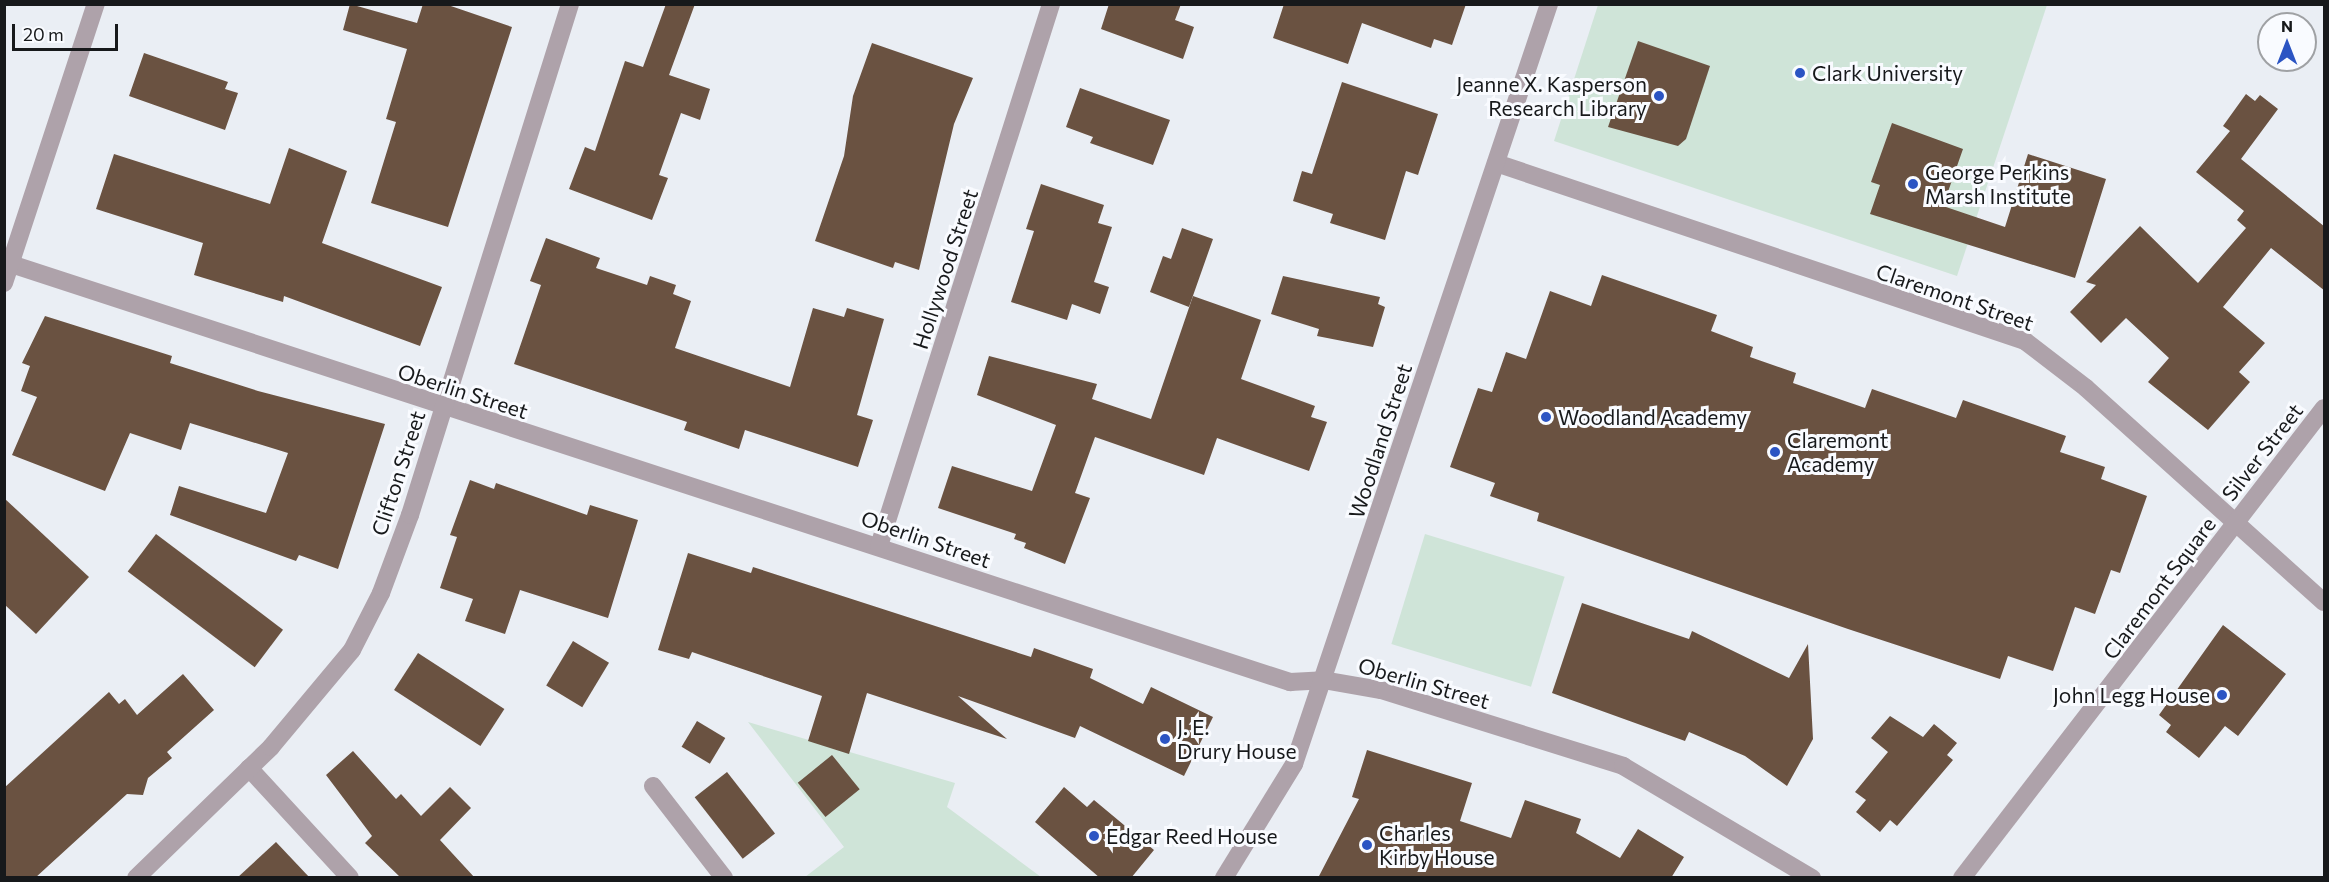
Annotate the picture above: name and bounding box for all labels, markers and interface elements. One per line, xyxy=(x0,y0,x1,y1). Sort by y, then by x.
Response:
scale bar xyxy=(15,12,122,50)
north arrow xyxy=(2257,12,2317,72)
text: N xyxy=(2281,16,2293,35)
text: 20 m xyxy=(23,23,64,45)
place label: Clark University xyxy=(1812,60,1963,86)
marker: Clark University xyxy=(1793,66,1807,80)
place label: Jeanne X. Kasperson Research Library xyxy=(1456,71,1647,121)
marker: Jeanne X. Kasperson Research Library xyxy=(1652,89,1666,103)
place label: George Perkins Marsh Institute xyxy=(1925,159,2071,209)
marker: George Perkins Marsh Institute xyxy=(1906,177,1920,191)
street label: Hollywood Street xyxy=(907,186,983,352)
street label: Claremont Street xyxy=(1873,258,2037,336)
street label: Oberlin Street xyxy=(395,358,531,424)
street label: Woodland Street xyxy=(1343,361,1417,521)
street label: Silver Street xyxy=(2216,398,2308,506)
place label: Woodland Academy xyxy=(1558,404,1747,430)
street label: Clifton Street xyxy=(366,407,430,539)
marker: Woodland Academy xyxy=(1539,410,1553,424)
place label: Claremont Academy xyxy=(1787,427,1888,477)
marker: Claremont Academy xyxy=(1768,445,1782,459)
street label: Oberlin Street xyxy=(858,505,994,573)
street label: Claremont Square xyxy=(2097,512,2221,664)
street label: Oberlin Street xyxy=(1356,652,1492,714)
place label: John Legg House xyxy=(2053,682,2210,708)
marker: John Legg House xyxy=(2215,688,2229,702)
place label: J. E. Drury House xyxy=(1177,714,1297,764)
marker: J. E. Drury House xyxy=(1158,732,1172,746)
place label: Charles Kirby House xyxy=(1379,820,1495,870)
place label: Edgar Reed House xyxy=(1106,823,1278,849)
marker: Edgar Reed House xyxy=(1087,829,1101,843)
marker: Charles Kirby House xyxy=(1360,838,1374,852)

